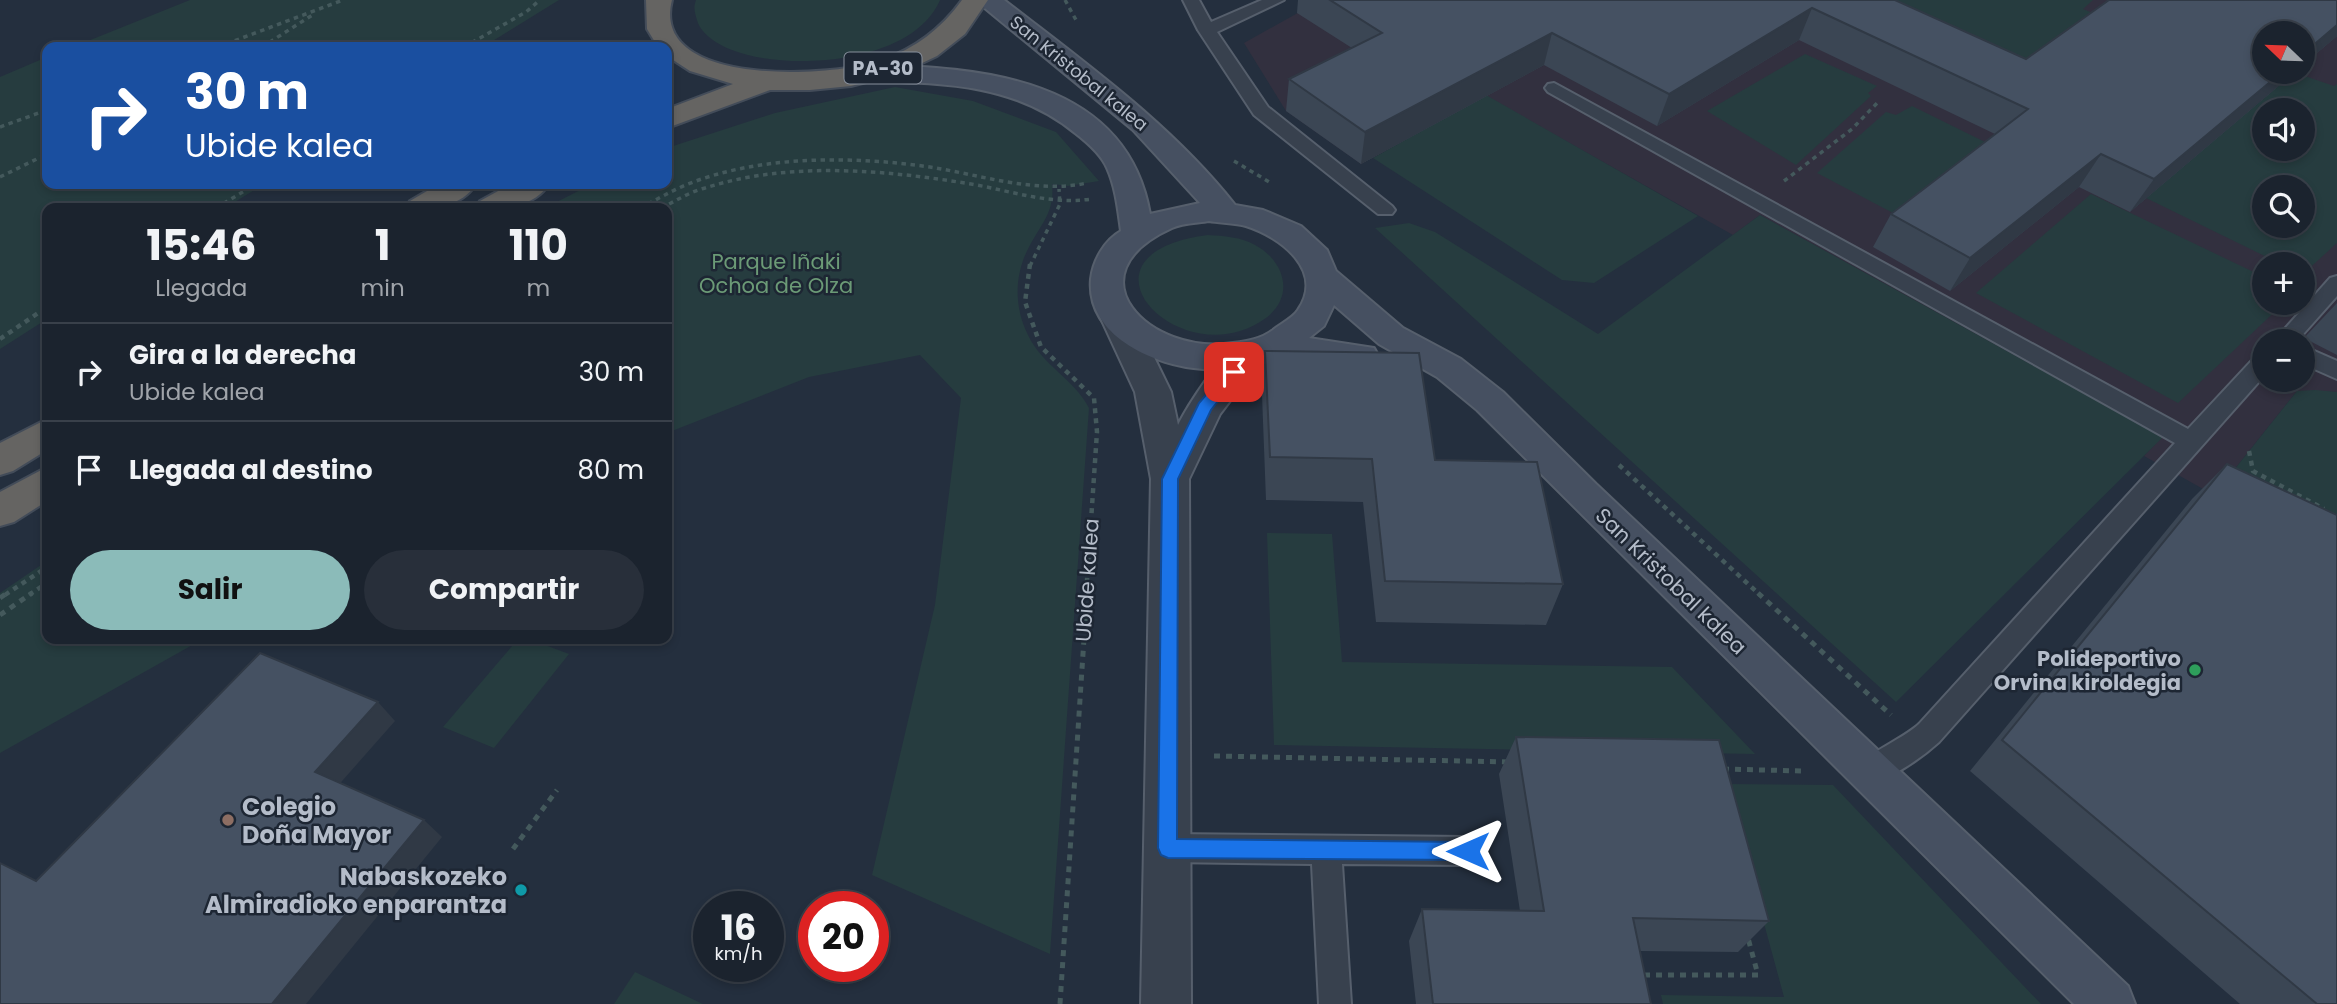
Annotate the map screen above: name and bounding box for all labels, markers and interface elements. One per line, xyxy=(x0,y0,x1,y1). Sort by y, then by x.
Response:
street label: San Kristobal kalea xyxy=(1005,9,1153,137)
north arrow xyxy=(2252,21,2315,84)
map controls xyxy=(2252,21,2315,392)
road number: PA-30 xyxy=(844,52,922,83)
text: 30 m xyxy=(185,58,309,126)
icon: right xyxy=(70,70,161,161)
button: sound xyxy=(2252,98,2315,161)
text: Ubide kalea xyxy=(185,123,374,168)
button: search xyxy=(2252,175,2315,238)
text: 15:46 xyxy=(146,216,256,275)
text: 1 xyxy=(375,216,391,275)
text: 110 xyxy=(509,216,568,275)
park label: Parque Iñaki Ochoa de Olza xyxy=(699,247,853,300)
button: + xyxy=(2252,252,2315,315)
text: Llegada xyxy=(155,272,247,304)
text: min xyxy=(361,272,405,304)
text: m xyxy=(526,272,550,304)
button: − xyxy=(2252,329,2315,392)
text: Gira a la derecha xyxy=(129,337,357,373)
pin xyxy=(1204,342,1264,402)
icon: right xyxy=(70,353,108,391)
icon: arrive xyxy=(1215,353,1253,391)
text: 30 m xyxy=(579,354,644,390)
text: Ubide kalea xyxy=(129,376,265,408)
icon: arrive xyxy=(70,451,108,489)
text: Llegada al destino xyxy=(129,452,373,488)
text: 80 m xyxy=(578,452,644,488)
street label: San Kristobal kalea xyxy=(1589,501,1753,661)
street label: Ubide kalea xyxy=(1068,517,1106,643)
button: Salir xyxy=(70,550,350,630)
button: Compartir xyxy=(364,550,644,630)
place label: Polideportivo Orvina kiroldegia xyxy=(1994,644,2181,697)
marker: Polideportivo Orvina kiroldegia xyxy=(2187,662,2203,678)
place label: Colegio Doña Mayor xyxy=(242,790,391,851)
marker: Colegio Doña Mayor xyxy=(220,812,236,828)
position arrow xyxy=(1431,814,1505,888)
place label: Nabaskozeko Almiradioko enparantza xyxy=(205,860,507,921)
marker: Nabaskozeko Almiradioko enparantza xyxy=(513,882,529,898)
speed limit sign: 20 xyxy=(798,891,889,982)
text: 16 xyxy=(721,903,756,952)
text: km/h xyxy=(715,941,762,966)

